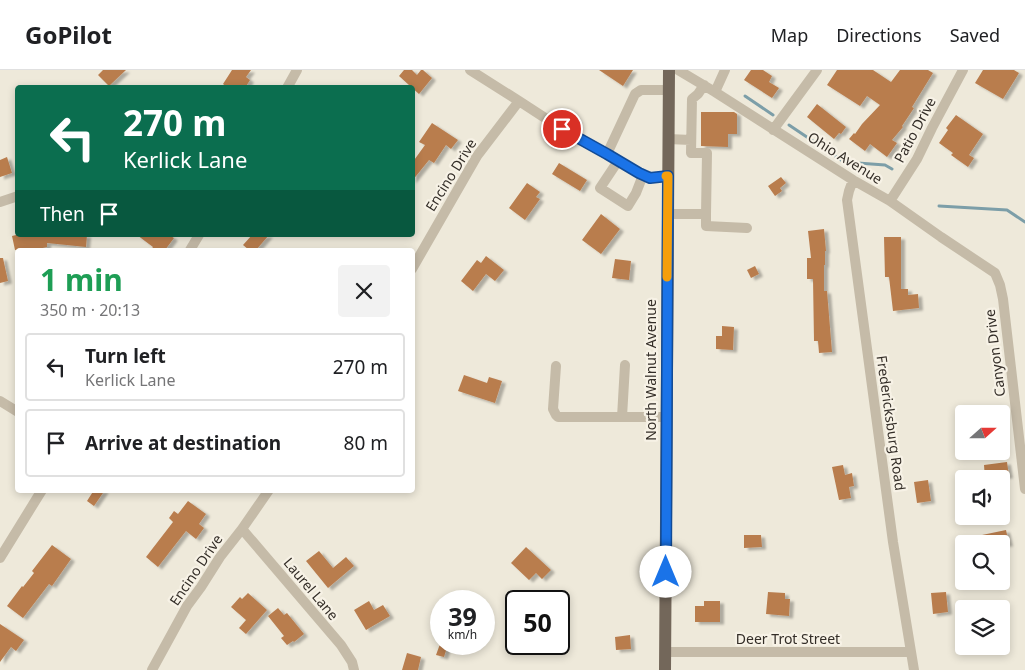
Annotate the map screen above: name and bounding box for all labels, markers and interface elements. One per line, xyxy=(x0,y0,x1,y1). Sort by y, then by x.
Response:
text: GoPilot xyxy=(25,18,112,51)
text: Map xyxy=(771,23,808,47)
text: Directions xyxy=(836,23,922,47)
text: Saved xyxy=(950,23,1000,47)
street label: Patio Drive xyxy=(889,94,940,166)
text: 270 m xyxy=(123,99,226,146)
icon: left xyxy=(40,105,105,170)
pin xyxy=(541,108,583,150)
icon: arrive xyxy=(548,115,576,143)
street label: Ohio Avenue xyxy=(804,127,886,188)
street label: Encino Drive xyxy=(421,135,480,215)
text: Kerlick Lane xyxy=(123,144,247,174)
icon: arrive xyxy=(95,200,123,228)
text: Then xyxy=(40,201,85,227)
text: 1 min xyxy=(40,259,123,300)
button: close xyxy=(338,265,390,317)
text: 350 m · 20:13 xyxy=(40,299,140,321)
street label: North Walnut Avenue xyxy=(641,299,660,441)
street label: Canyon Drive xyxy=(980,308,1009,398)
text: Turn left xyxy=(85,343,166,369)
icon: left xyxy=(42,353,70,381)
text: 270 m xyxy=(333,354,388,380)
street label: Fredericksburg Road xyxy=(873,354,910,492)
text: Kerlick Lane xyxy=(85,369,175,391)
north arrow xyxy=(955,405,1010,460)
map controls xyxy=(955,405,1010,655)
icon: arrive xyxy=(42,429,70,457)
text: Arrive at destination xyxy=(85,430,281,456)
text: 80 m xyxy=(344,430,388,456)
button: sound xyxy=(955,470,1010,525)
street label: Encino Drive xyxy=(165,530,226,609)
button: search xyxy=(955,535,1010,590)
position arrow xyxy=(639,545,691,597)
street label: Laurel Lane xyxy=(280,553,343,624)
speed limit sign: 50 xyxy=(505,590,570,655)
text: 39 xyxy=(448,599,477,633)
button: layers xyxy=(955,600,1010,655)
text: km/h xyxy=(448,626,477,643)
street label: Deer Trot Street xyxy=(736,629,840,648)

